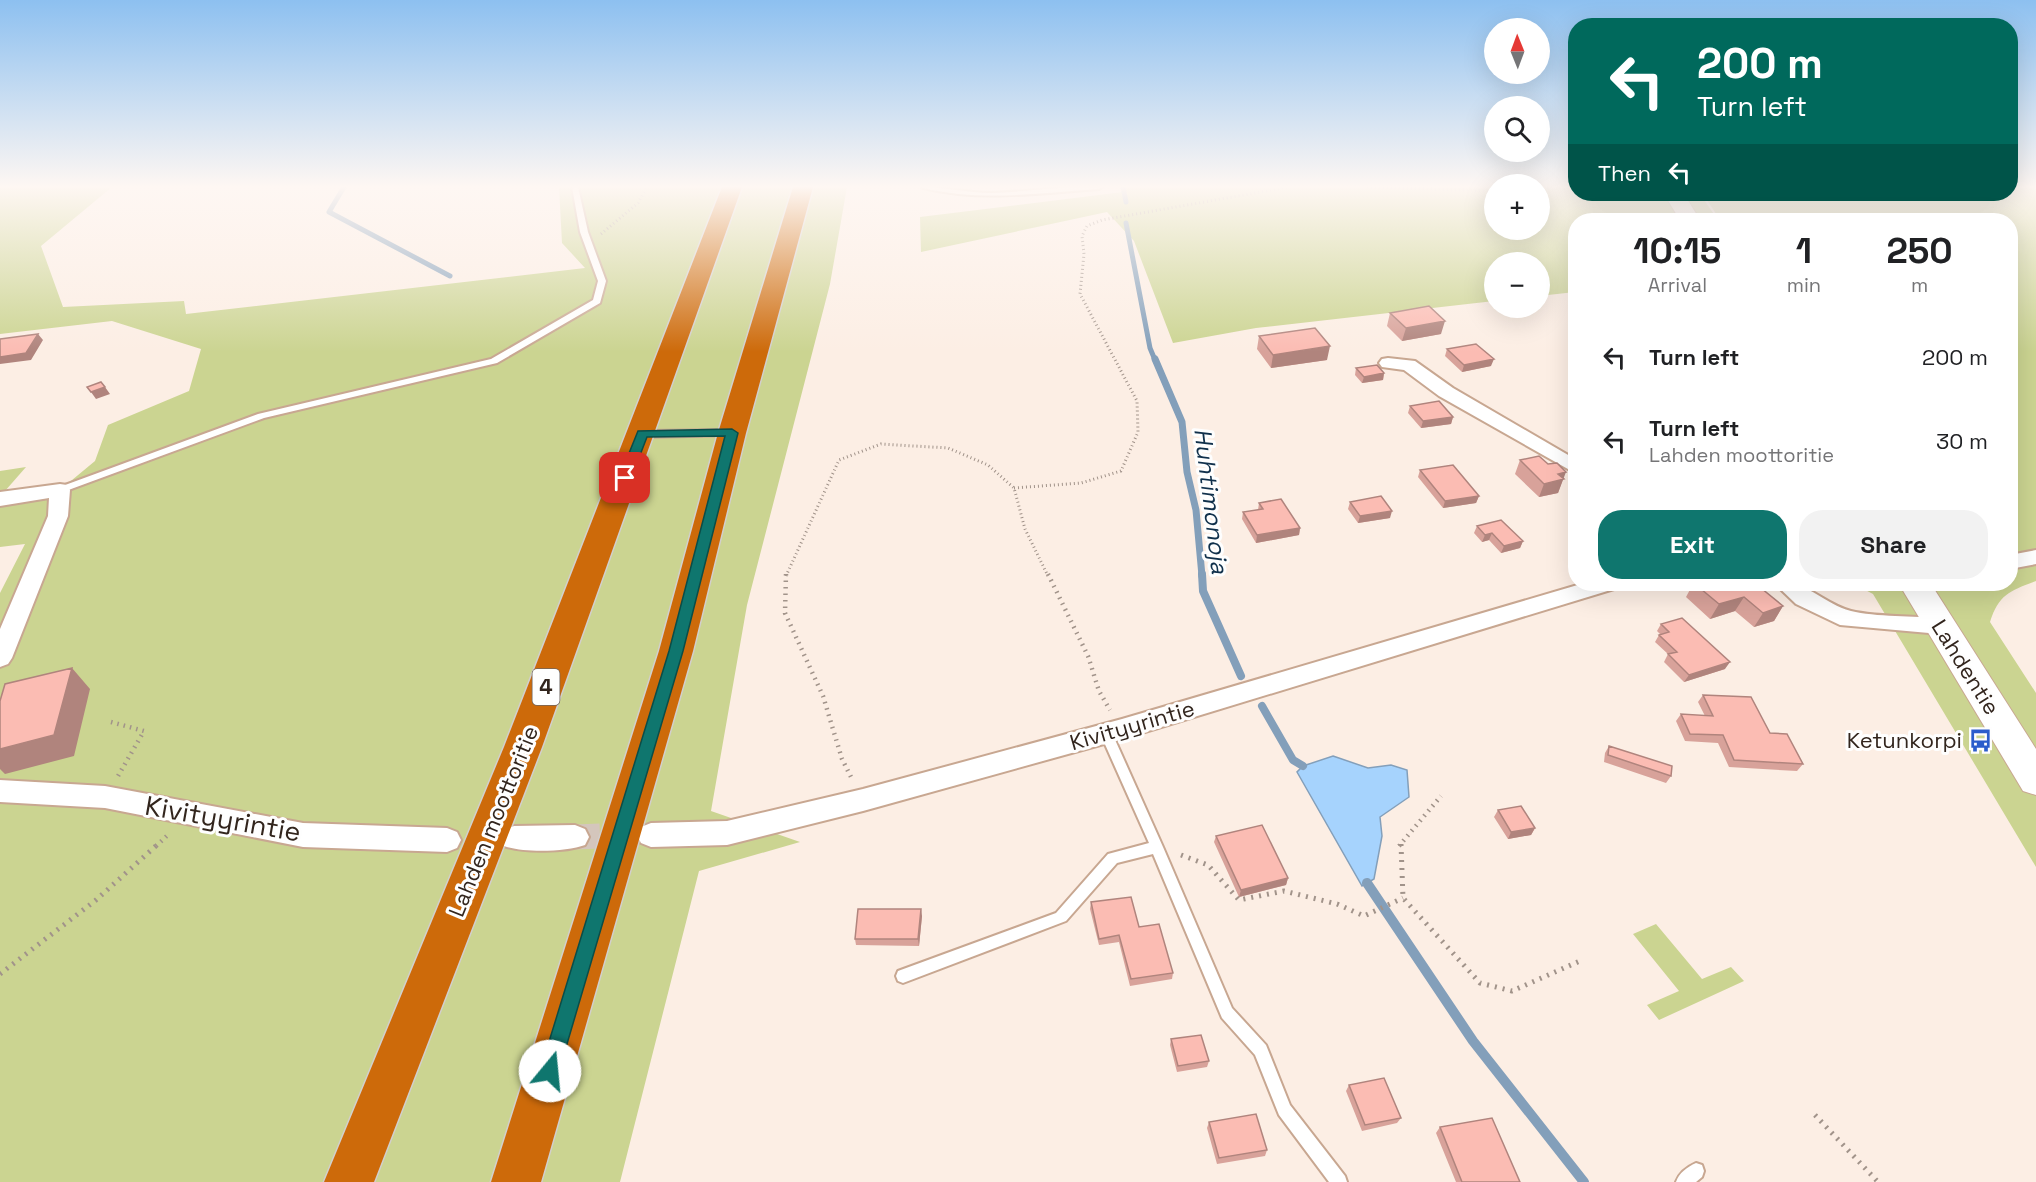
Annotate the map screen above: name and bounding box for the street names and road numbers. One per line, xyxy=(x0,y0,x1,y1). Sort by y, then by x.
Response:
street label: Lahdentie xyxy=(1926,614,2006,720)
road number: 4 xyxy=(532,669,560,705)
street label: Kivityyrintie xyxy=(1066,694,1198,756)
street label: Lahden moottoritie xyxy=(442,721,544,921)
street label: Kivityyrintie xyxy=(142,788,304,849)

